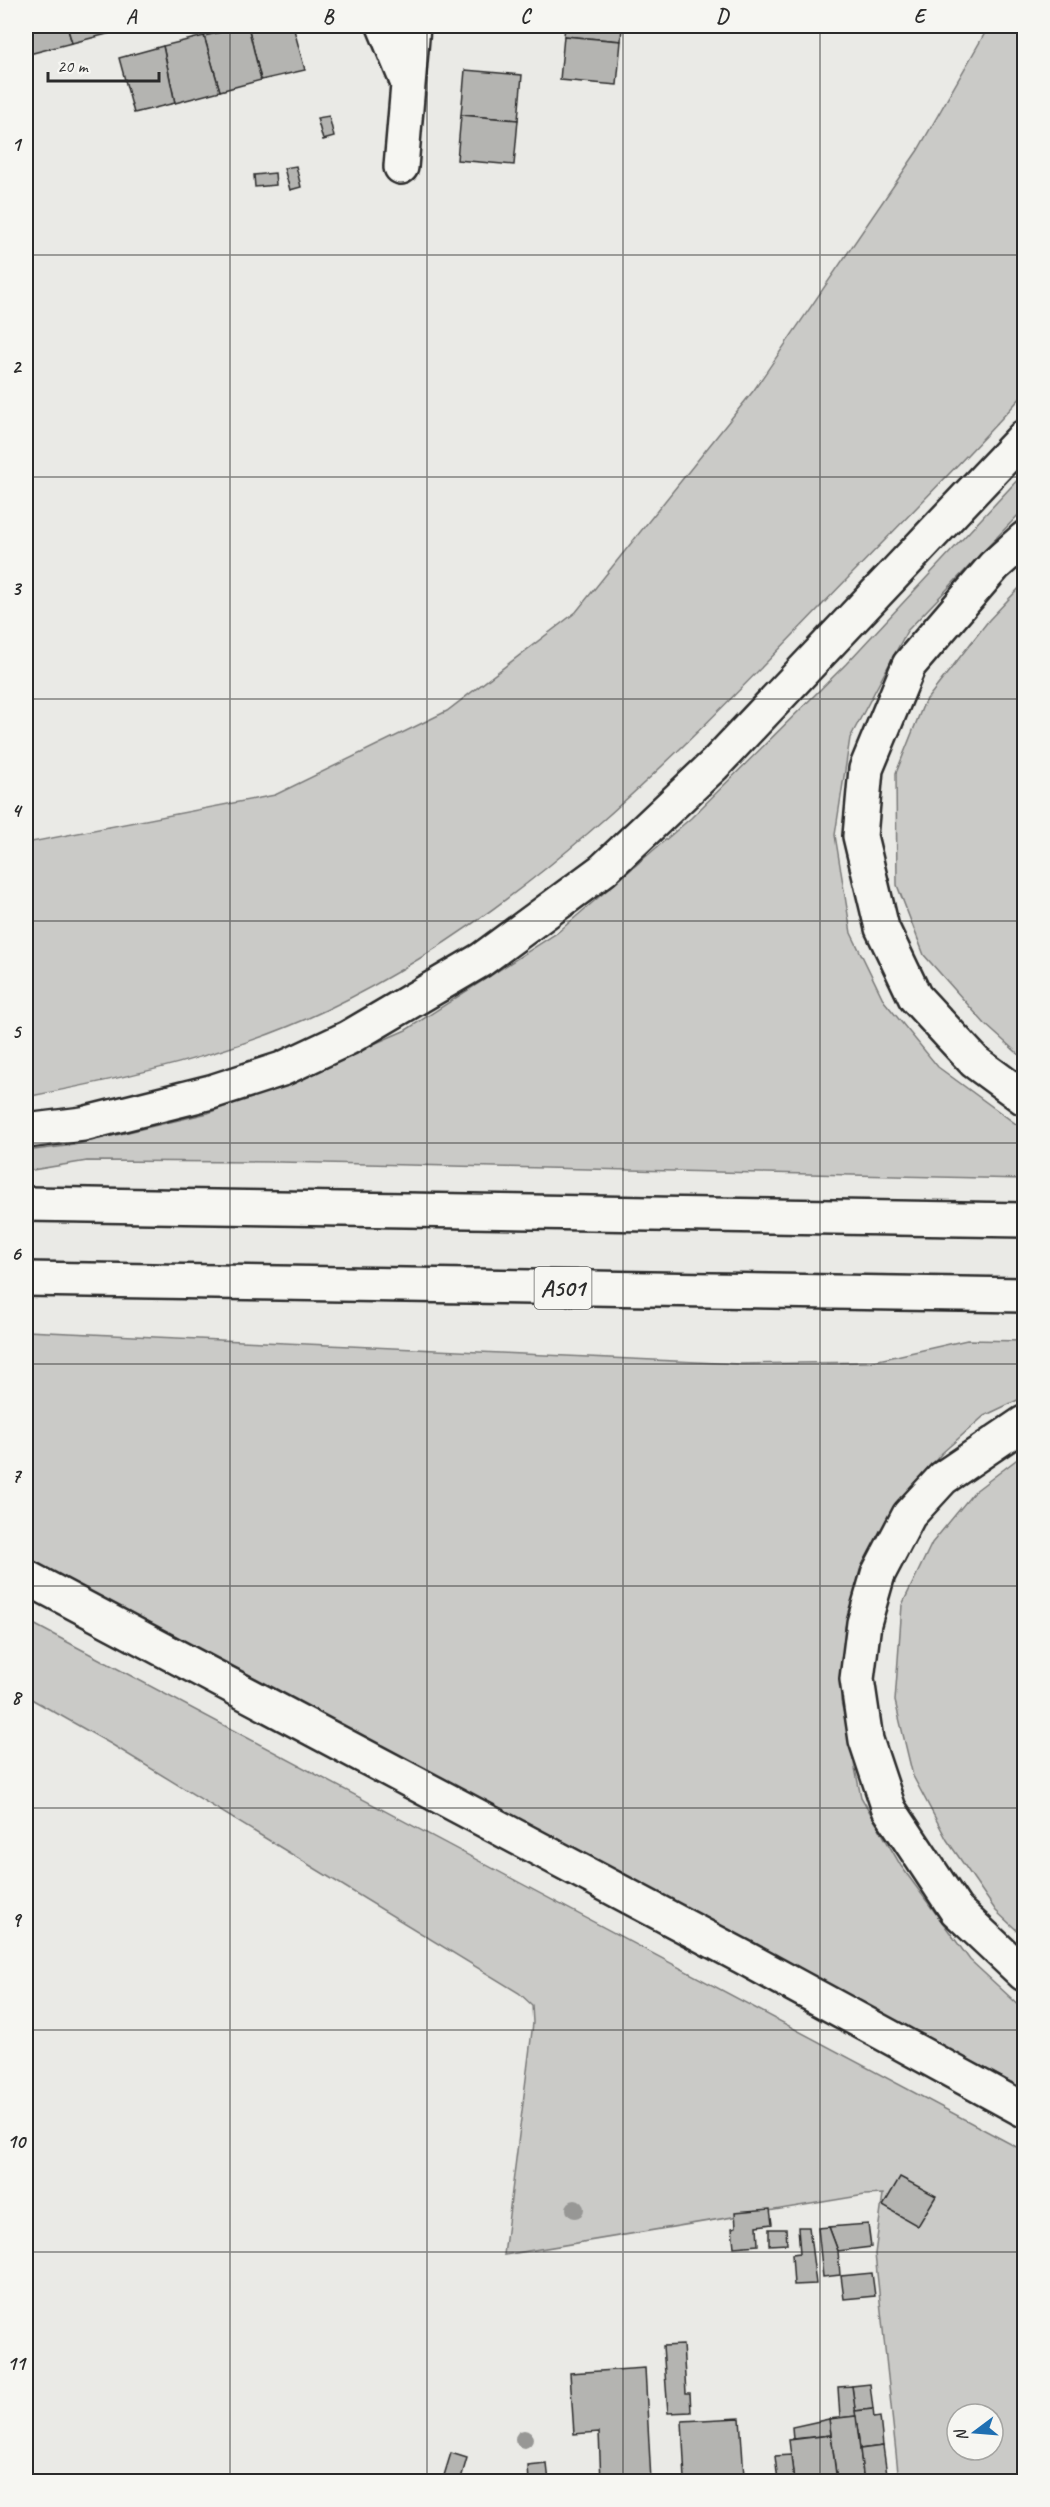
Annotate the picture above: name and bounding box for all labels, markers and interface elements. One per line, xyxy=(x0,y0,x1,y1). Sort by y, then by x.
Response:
text: A xyxy=(126,4,138,29)
text: B xyxy=(323,4,335,29)
text: C xyxy=(520,4,532,29)
text: D xyxy=(716,4,730,29)
text: E xyxy=(914,4,928,29)
scale bar xyxy=(48,45,159,83)
text: 20 m xyxy=(57,55,90,77)
text: 1 xyxy=(12,132,23,157)
text: 2 xyxy=(12,354,23,379)
text: 3 xyxy=(12,576,23,601)
text: 4 xyxy=(12,798,24,823)
text: 5 xyxy=(12,1019,23,1044)
text: 6 xyxy=(11,1241,22,1266)
road number: A501 xyxy=(534,1267,592,1309)
text: 7 xyxy=(12,1463,23,1488)
text: 8 xyxy=(12,1685,24,1710)
text: 9 xyxy=(12,1907,23,1932)
text: 10 xyxy=(7,2129,27,2154)
text: 11 xyxy=(7,2351,27,2376)
north arrow xyxy=(945,2402,1005,2462)
text: N xyxy=(950,2425,973,2443)

